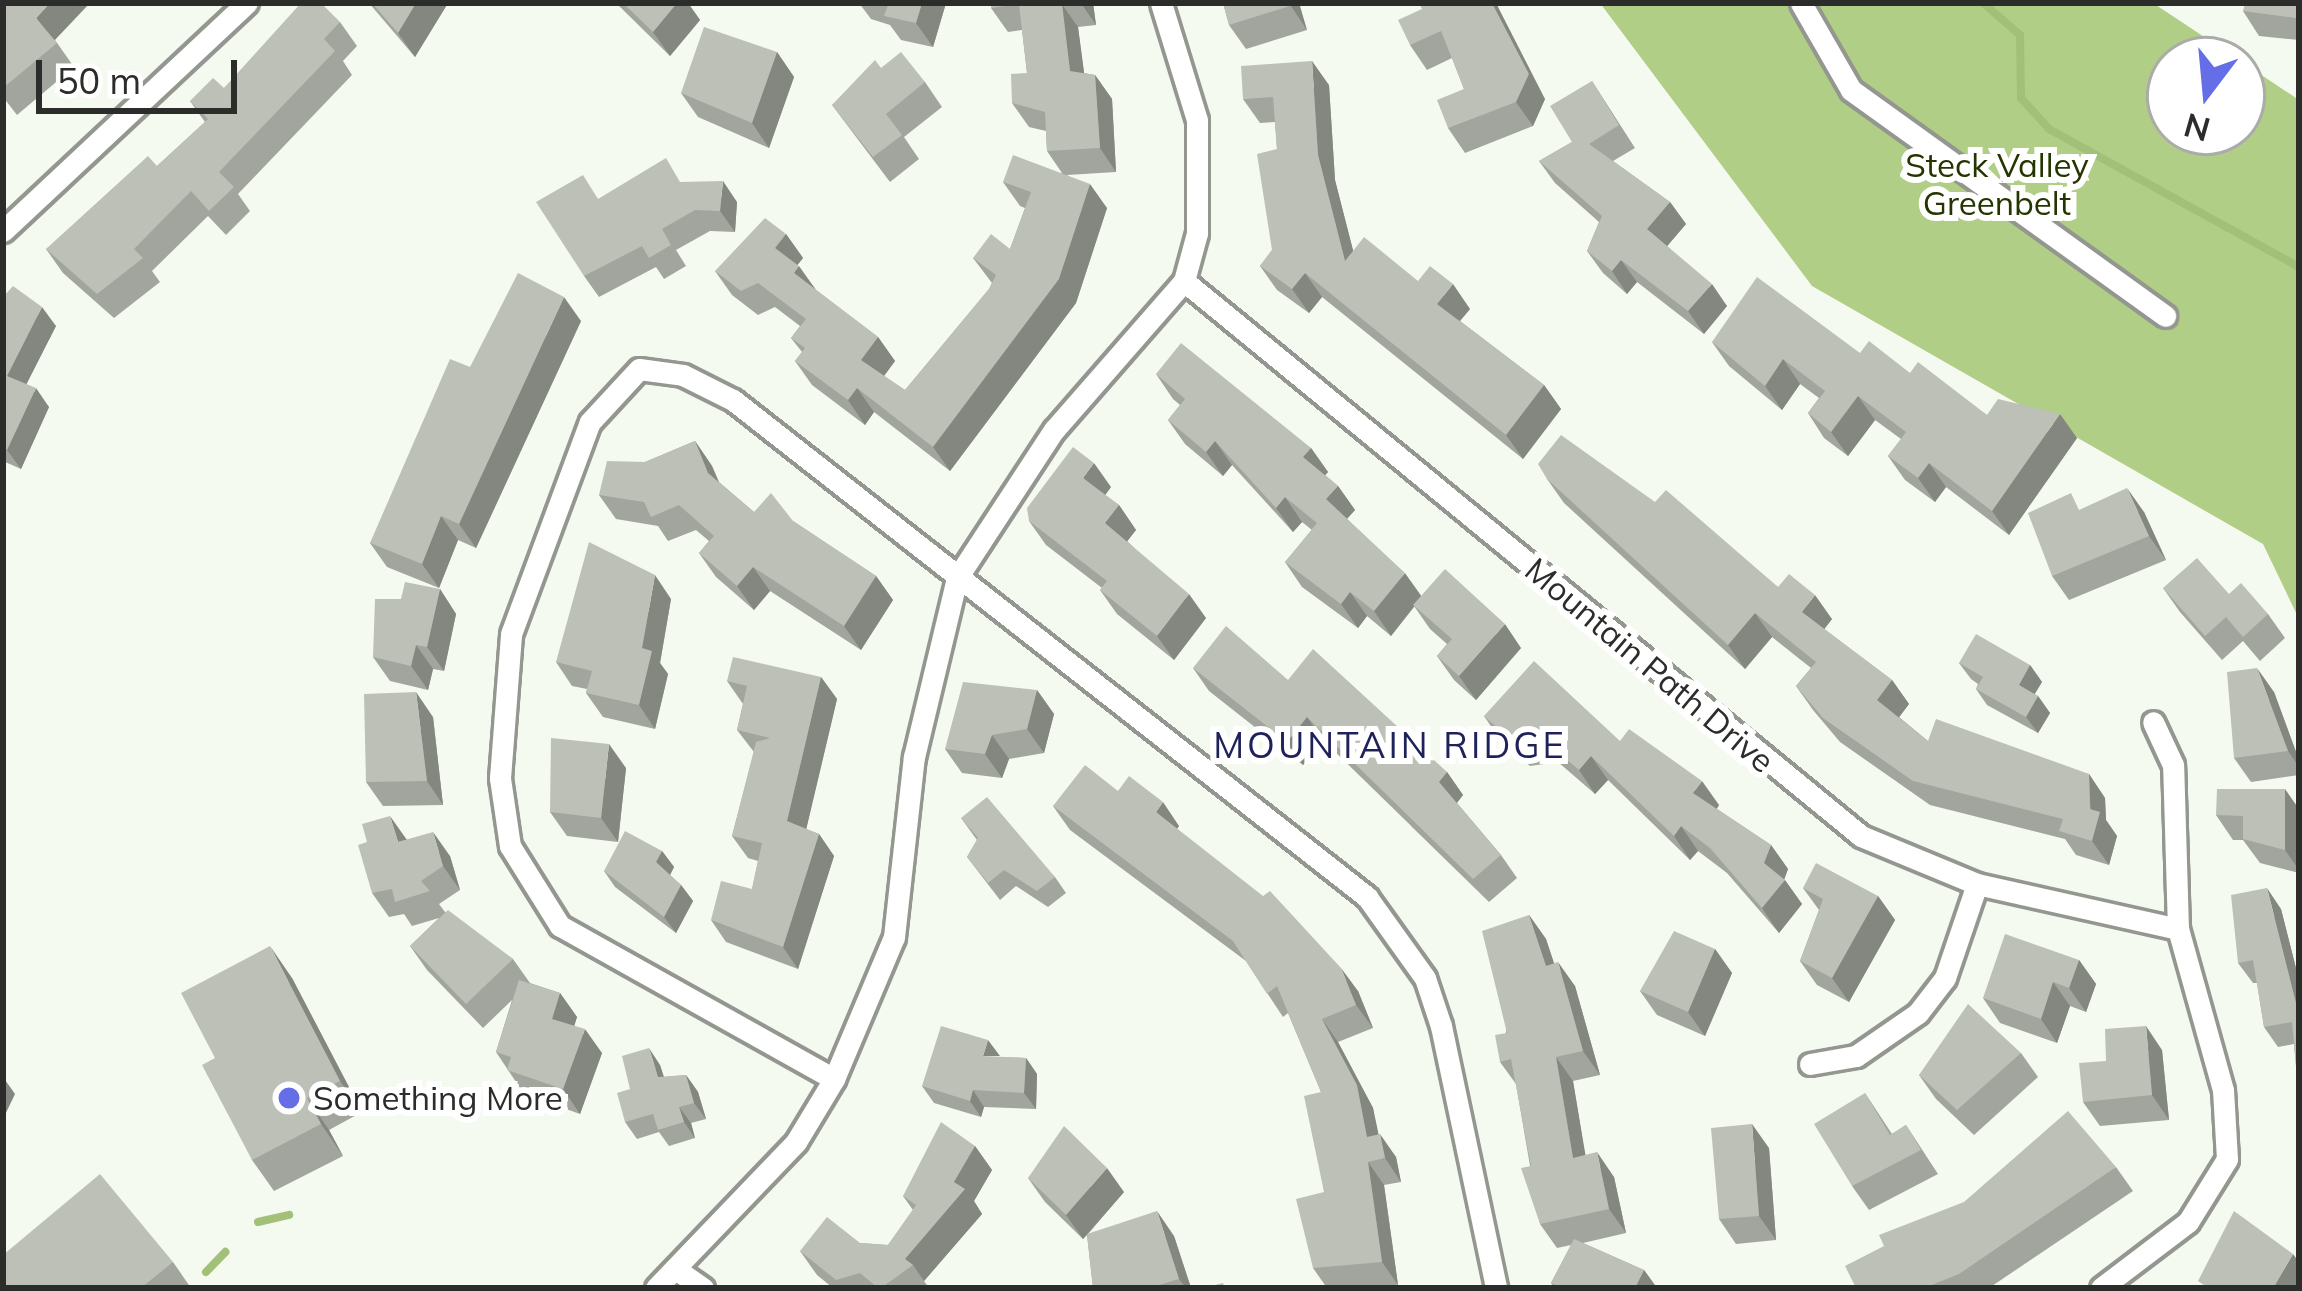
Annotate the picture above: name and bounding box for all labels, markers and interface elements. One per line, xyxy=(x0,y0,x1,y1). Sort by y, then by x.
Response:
scale bar xyxy=(42,36,243,110)
north arrow xyxy=(2146,36,2266,156)
text: 50 m xyxy=(57,58,141,103)
text: N xyxy=(2179,105,2214,151)
park label: Steck Valley Greenbelt xyxy=(1905,145,2089,223)
street label: Mountain Path Drive xyxy=(1518,549,1782,781)
district label: MOUNTAIN RIDGE xyxy=(1213,723,1567,767)
place label: Something More xyxy=(313,1078,563,1118)
marker: Something More xyxy=(276,1085,302,1111)

